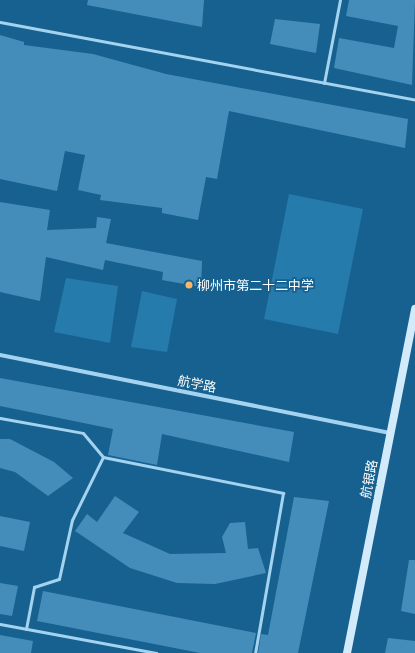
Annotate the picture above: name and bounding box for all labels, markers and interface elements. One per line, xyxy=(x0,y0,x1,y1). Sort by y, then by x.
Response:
place label: 柳州市第二十二中学 xyxy=(197,277,314,293)
marker: 柳州市第二十二中学 xyxy=(184,280,194,290)
street label: 航学路 xyxy=(176,373,218,395)
street label: 航银路 xyxy=(358,458,380,500)

